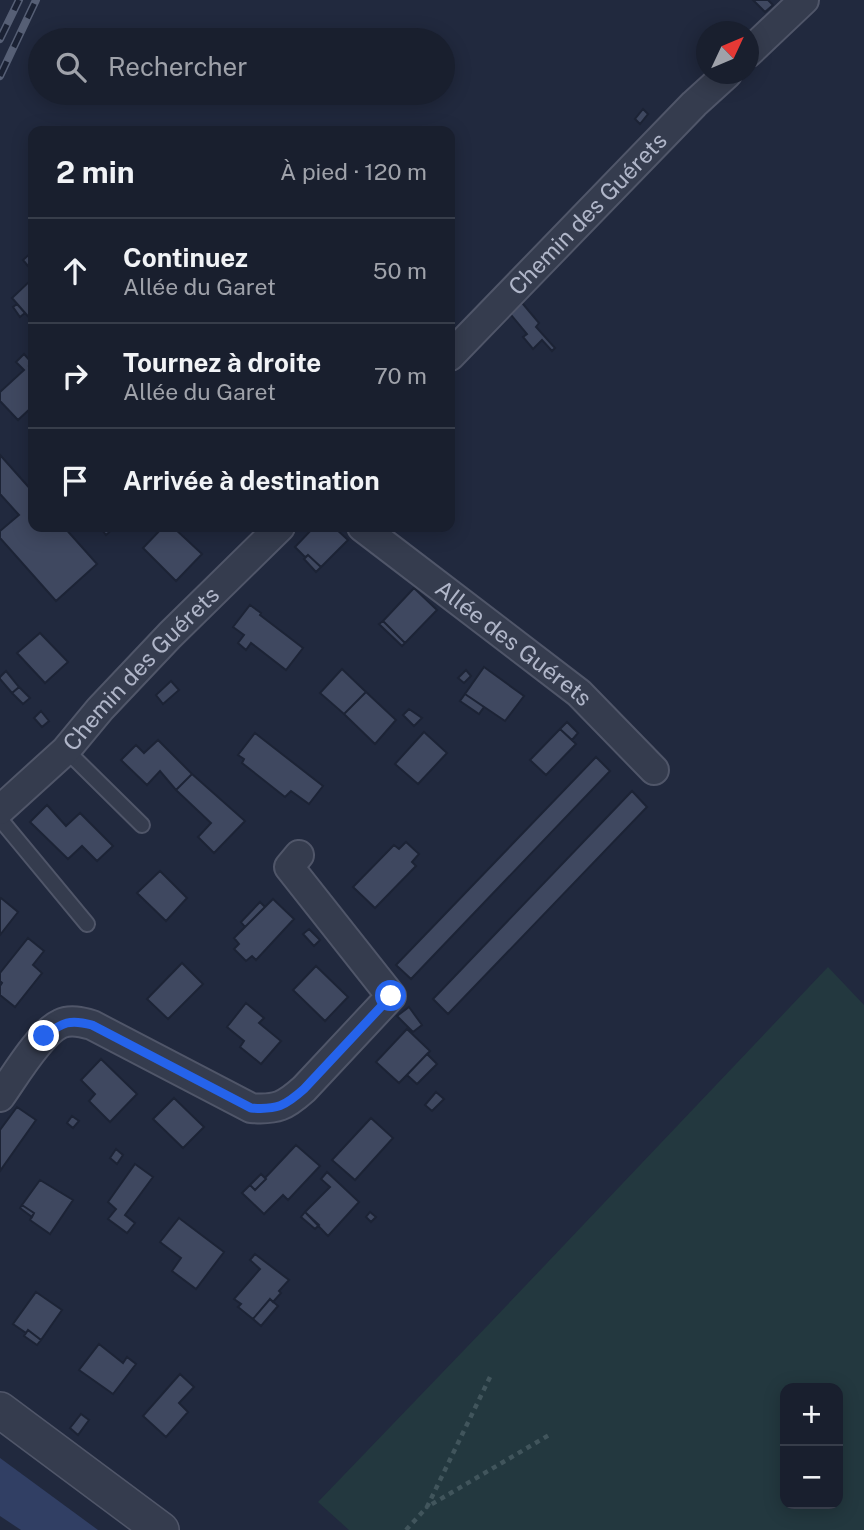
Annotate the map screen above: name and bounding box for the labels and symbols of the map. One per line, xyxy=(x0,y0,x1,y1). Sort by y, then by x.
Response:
north arrow xyxy=(696,21,759,84)
street label: Chemin des Guérets xyxy=(503,127,672,300)
street label: Allée des Guérets xyxy=(431,574,598,711)
street label: Chemin des Guérets xyxy=(57,581,224,756)
route start xyxy=(375,980,406,1011)
route end xyxy=(28,1020,59,1051)

